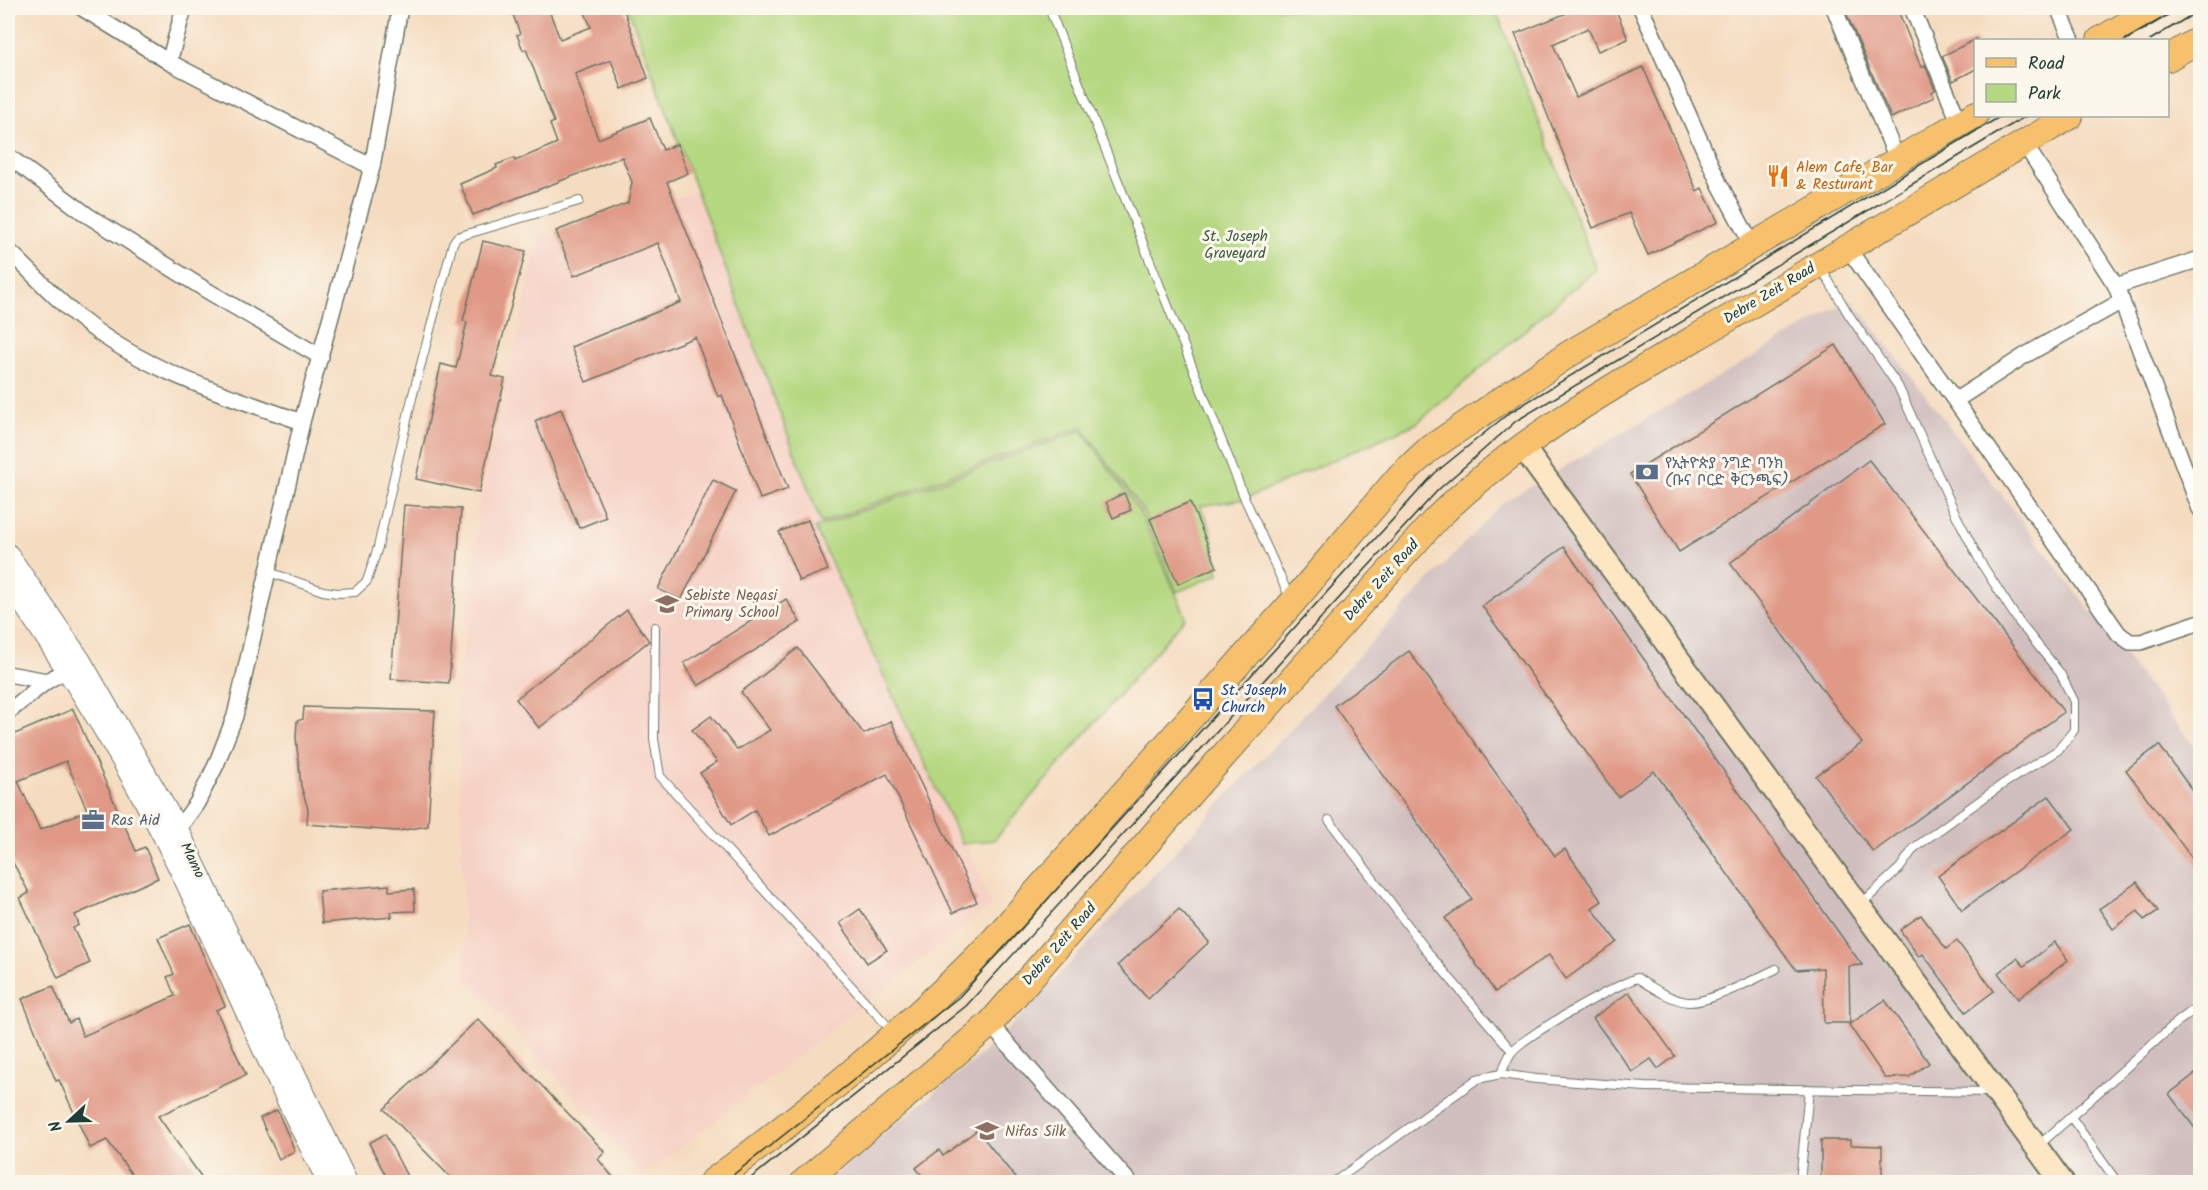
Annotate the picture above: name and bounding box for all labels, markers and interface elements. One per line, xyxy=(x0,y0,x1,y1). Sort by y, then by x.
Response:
legend xyxy=(1974,39,2169,117)
text: Road xyxy=(2028,50,2065,79)
text: Park xyxy=(2028,80,2061,109)
place label: Alem Cafe, Bar & Resturant xyxy=(1796,156,1894,197)
restaurant icon: Alem Cafe, Bar & Resturant xyxy=(1765,163,1791,189)
park label: St. Joseph Graveyard xyxy=(1202,225,1268,266)
street label: Debre Zeit Road xyxy=(1719,257,1821,331)
place label: የኢትዮጵያ ንግድ ባንክ (ቡና ቦርድ ቅርንጫፍ) xyxy=(1665,452,1789,493)
bank icon: የኢትዮጵያ ንግድ ባንክ (ቡና ቦርድ ቅርንጫፍ) xyxy=(1634,459,1660,485)
street label: Debre Zeit Road xyxy=(1338,534,1426,627)
place label: Sebiste Negasi Primary School xyxy=(685,584,779,625)
school or university icon: Sebiste Negasi Primary School xyxy=(654,591,680,617)
place label: St. Joseph Church xyxy=(1221,679,1287,720)
bus stop icon: St. Joseph Church xyxy=(1190,686,1216,712)
office icon: Ras Aid xyxy=(80,807,106,833)
place label: Ras Aid xyxy=(111,809,160,833)
street label: Mamo xyxy=(173,838,211,883)
street label: Debre Zeit Road xyxy=(1017,897,1103,992)
north arrow xyxy=(39,1091,99,1151)
text: N xyxy=(43,1117,70,1135)
school or university icon: Nifas Silk xyxy=(974,1118,1000,1144)
place label: Nifas Silk xyxy=(1005,1120,1067,1144)

